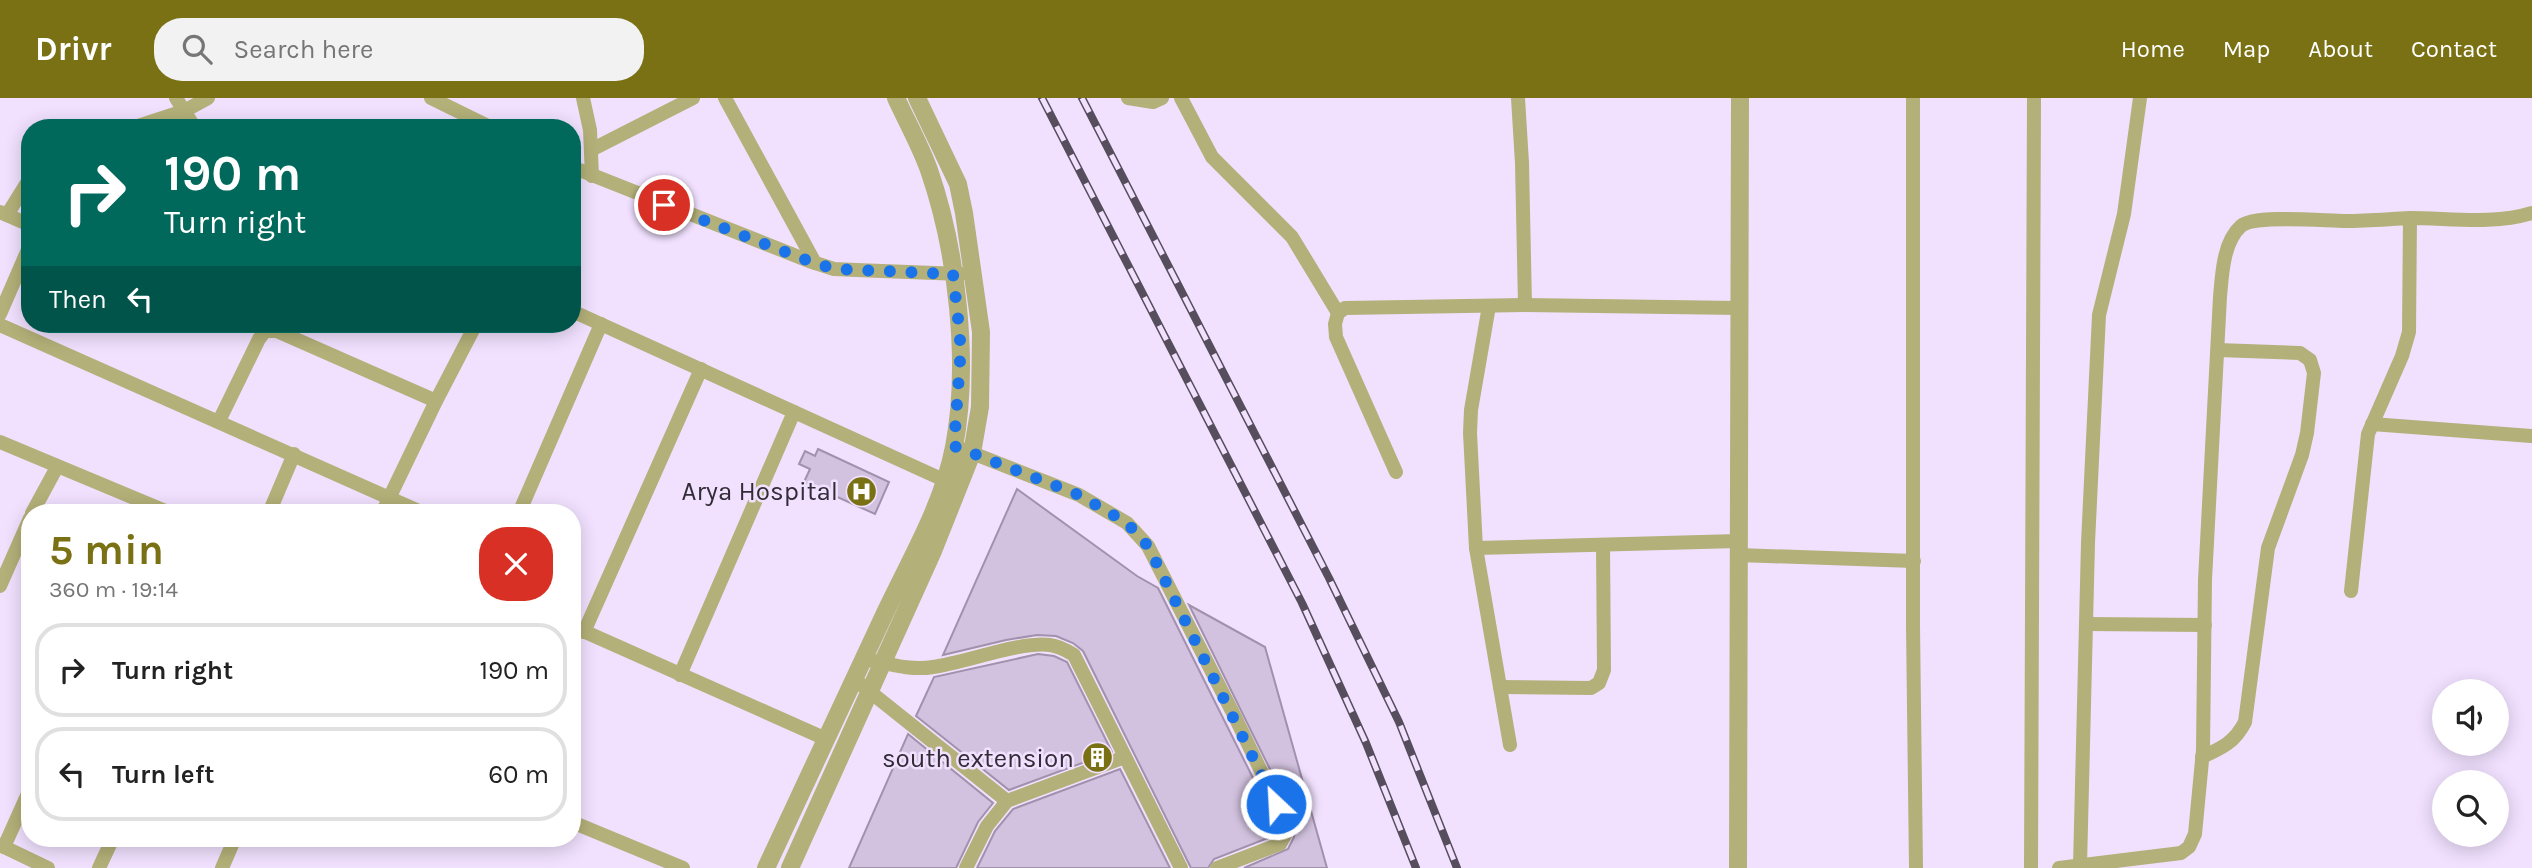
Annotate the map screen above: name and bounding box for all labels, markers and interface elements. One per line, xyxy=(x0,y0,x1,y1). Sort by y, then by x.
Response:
search box xyxy=(154,18,644,81)
text: Drivr xyxy=(35,30,112,68)
icon: search xyxy=(178,30,216,68)
text: Search here xyxy=(234,34,373,65)
text: Home xyxy=(2121,35,2185,63)
text: Map xyxy=(2223,35,2270,63)
text: About xyxy=(2308,35,2373,63)
text: Contact xyxy=(2411,35,2497,63)
text: 190 m xyxy=(164,145,301,202)
icon: right xyxy=(49,147,140,238)
pin xyxy=(634,175,694,235)
icon: arrive xyxy=(645,186,683,224)
text: Turn right xyxy=(164,204,306,241)
icon: left xyxy=(121,280,159,318)
text: Then xyxy=(49,284,107,315)
hospital icon: Arya Hospital xyxy=(844,474,878,508)
place label: Arya Hospital xyxy=(682,476,838,507)
text: 5 min xyxy=(49,525,164,575)
button: close xyxy=(479,527,553,601)
text: 360 m · 19:14 xyxy=(49,576,178,603)
icon: right xyxy=(53,651,91,689)
text: Turn right xyxy=(112,655,233,686)
text: 190 m xyxy=(479,655,549,686)
map controls xyxy=(2432,679,2509,847)
button: sound xyxy=(2432,679,2509,756)
building icon: south extension xyxy=(1080,741,1114,775)
place label: south extension xyxy=(882,743,1074,774)
icon: left xyxy=(53,755,91,793)
text: Turn left xyxy=(112,759,214,790)
text: 60 m xyxy=(488,759,549,790)
position arrow xyxy=(1239,767,1313,841)
button: search xyxy=(2432,770,2509,847)

